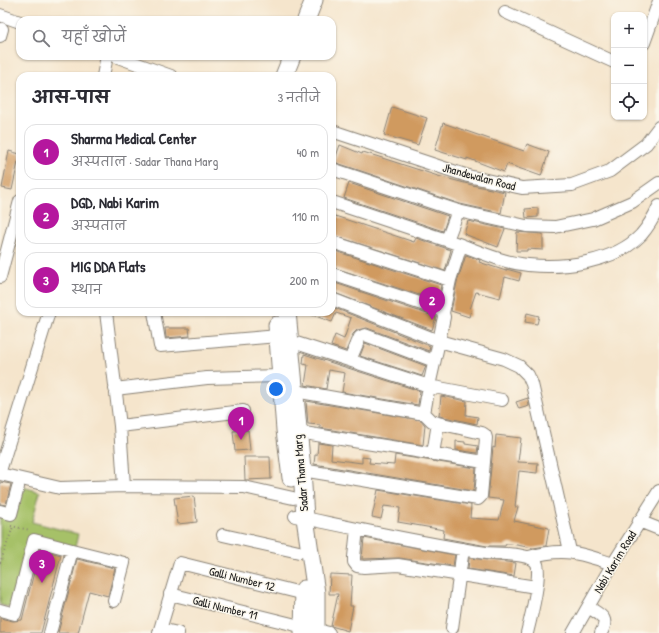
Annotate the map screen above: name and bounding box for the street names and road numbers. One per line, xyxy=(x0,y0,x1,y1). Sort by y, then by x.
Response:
street label: Jhandewalan Road xyxy=(441,159,518,195)
street label: Sadar Thana Marg xyxy=(289,434,312,512)
street label: Nabi Karim Road xyxy=(589,527,640,596)
street label: Galli Number 12 xyxy=(207,562,277,595)
street label: Galli Number 11 xyxy=(191,591,259,624)

